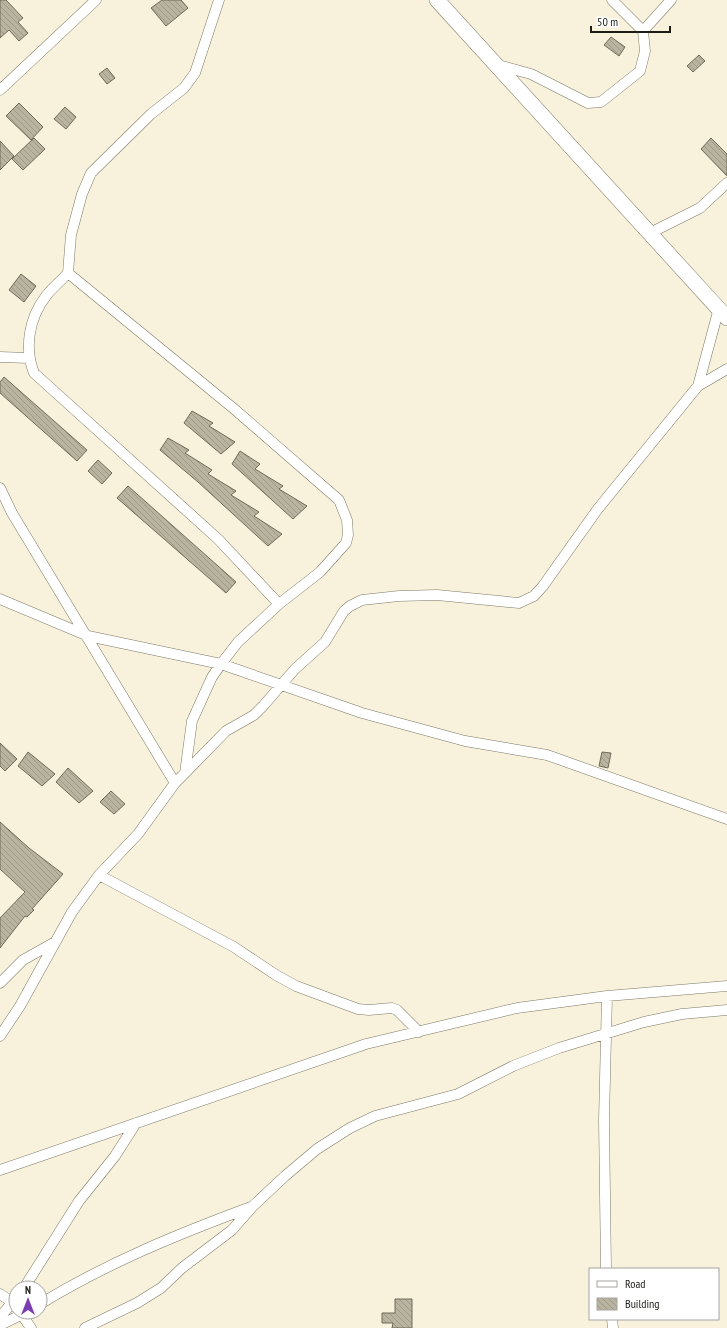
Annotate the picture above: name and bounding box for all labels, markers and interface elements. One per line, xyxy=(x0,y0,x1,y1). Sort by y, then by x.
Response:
scale bar xyxy=(591,8,670,34)
text: 50 m xyxy=(597,14,618,29)
legend xyxy=(589,1268,719,1320)
text: Road xyxy=(625,1276,645,1291)
north arrow xyxy=(8,1280,48,1320)
text: N xyxy=(25,1283,31,1297)
text: Building xyxy=(625,1296,660,1311)

